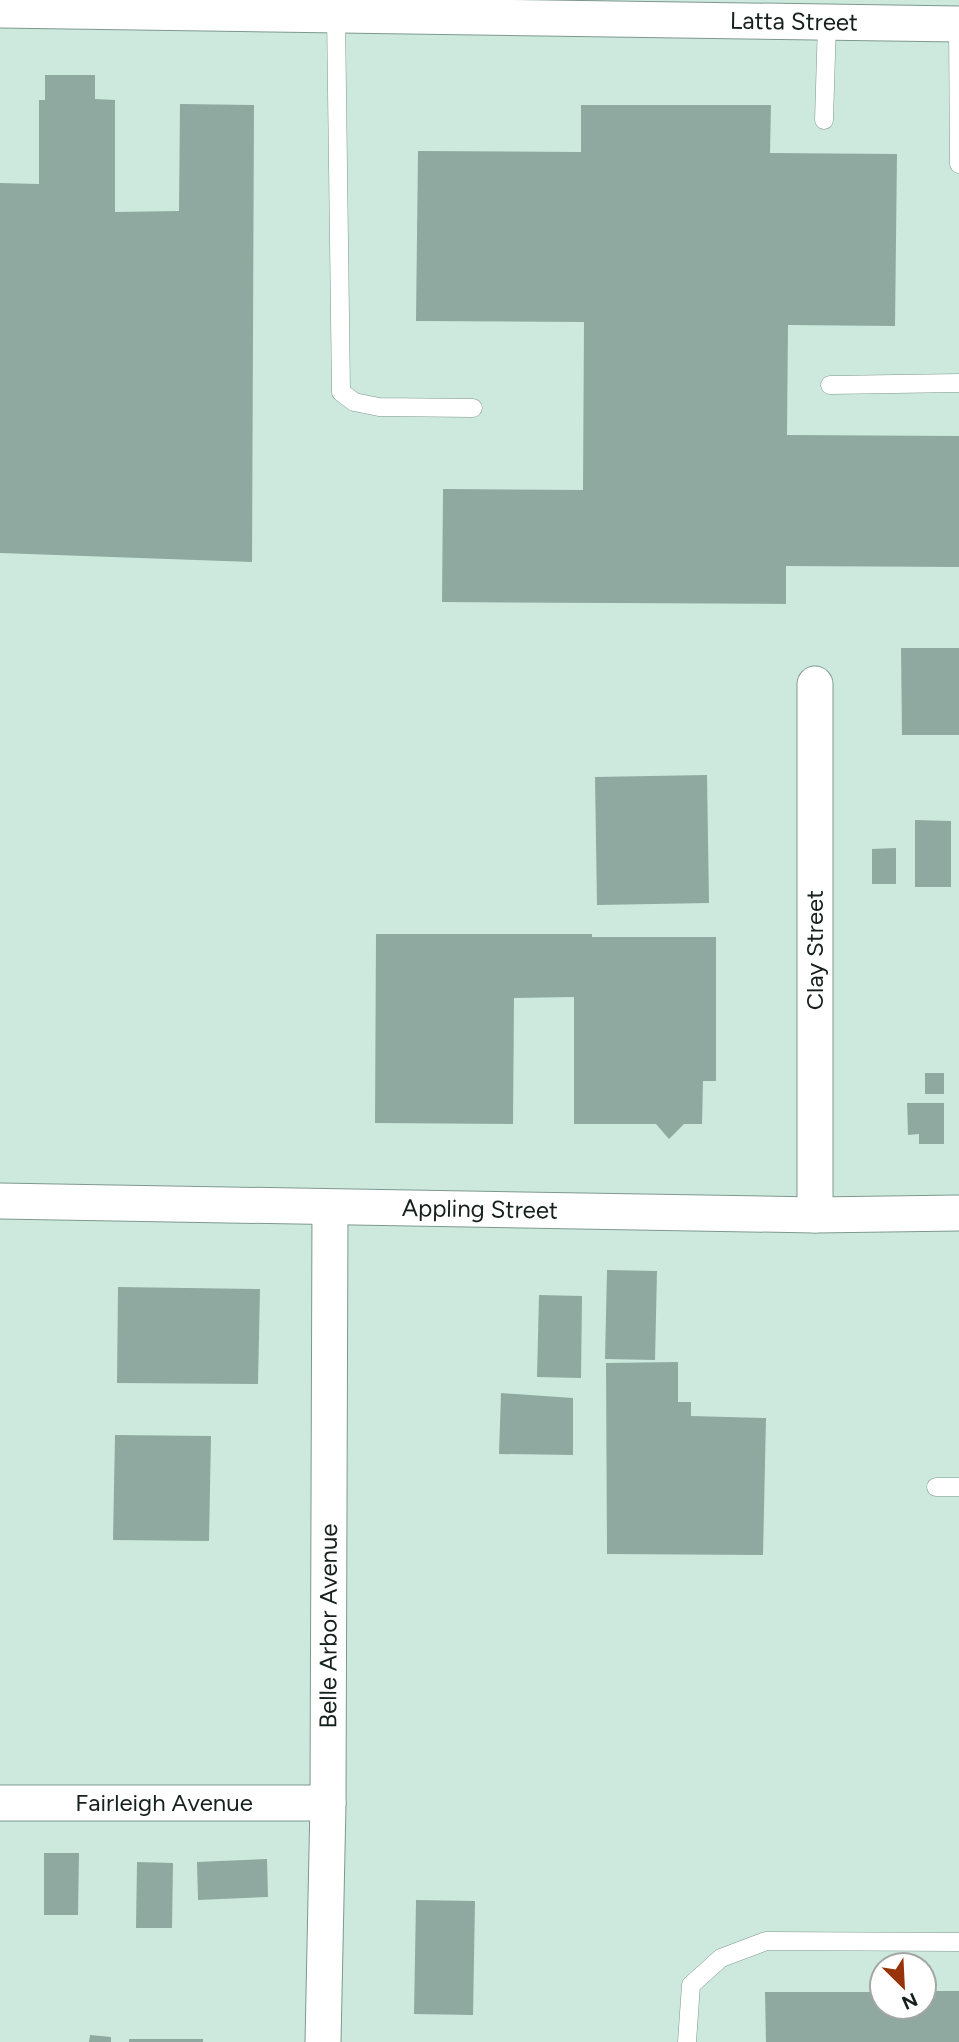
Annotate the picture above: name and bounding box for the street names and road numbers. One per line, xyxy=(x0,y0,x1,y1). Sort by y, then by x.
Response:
street label: Latta Street xyxy=(730,6,858,37)
street label: Clay Street xyxy=(800,890,829,1010)
street label: Appling Street xyxy=(402,1193,558,1225)
street label: Belle Arbor Avenue xyxy=(313,1523,343,1729)
street label: Fairleigh Avenue xyxy=(75,1788,253,1817)

